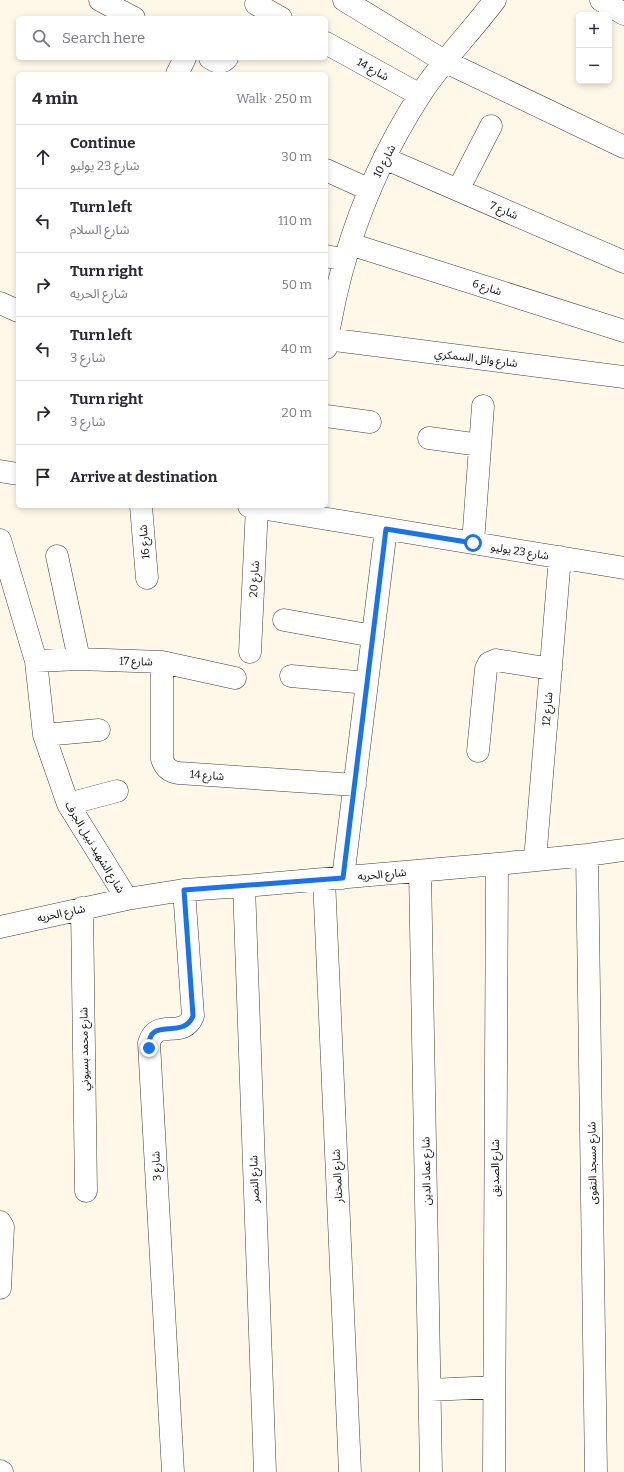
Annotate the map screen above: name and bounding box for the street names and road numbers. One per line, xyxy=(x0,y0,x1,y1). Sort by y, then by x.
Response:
street label: شارع 14 xyxy=(354,55,391,85)
street label: شارع 10 xyxy=(371,142,399,180)
street label: شارع 7 xyxy=(487,199,520,223)
street label: شارع 6 xyxy=(470,277,504,299)
street label: شارع وائل السمكري xyxy=(433,347,519,373)
street label: شارع 16 xyxy=(136,524,153,560)
street label: شارع 23 يوليو xyxy=(490,540,550,564)
street label: شارع 20 xyxy=(247,560,263,598)
street label: شارع 17 xyxy=(119,654,153,670)
street label: شارع 12 xyxy=(540,691,556,727)
street label: شارع 14 xyxy=(189,768,225,784)
street label: شارع الشهيد نبيل الجرف xyxy=(61,799,127,896)
street label: شارع الحريه xyxy=(357,866,407,884)
street label: شارع الحريه xyxy=(36,902,87,926)
street label: شارع محمد بسيوني xyxy=(77,1007,94,1091)
street label: شارع مسجد التقوى xyxy=(585,1121,601,1204)
street label: شارع عماد الدين xyxy=(419,1136,435,1206)
street label: شارع الصديق xyxy=(489,1139,503,1197)
street label: شارع المختار xyxy=(330,1148,346,1204)
street label: شارع 3 xyxy=(149,1150,165,1181)
street label: شارع النصر xyxy=(247,1155,263,1204)

